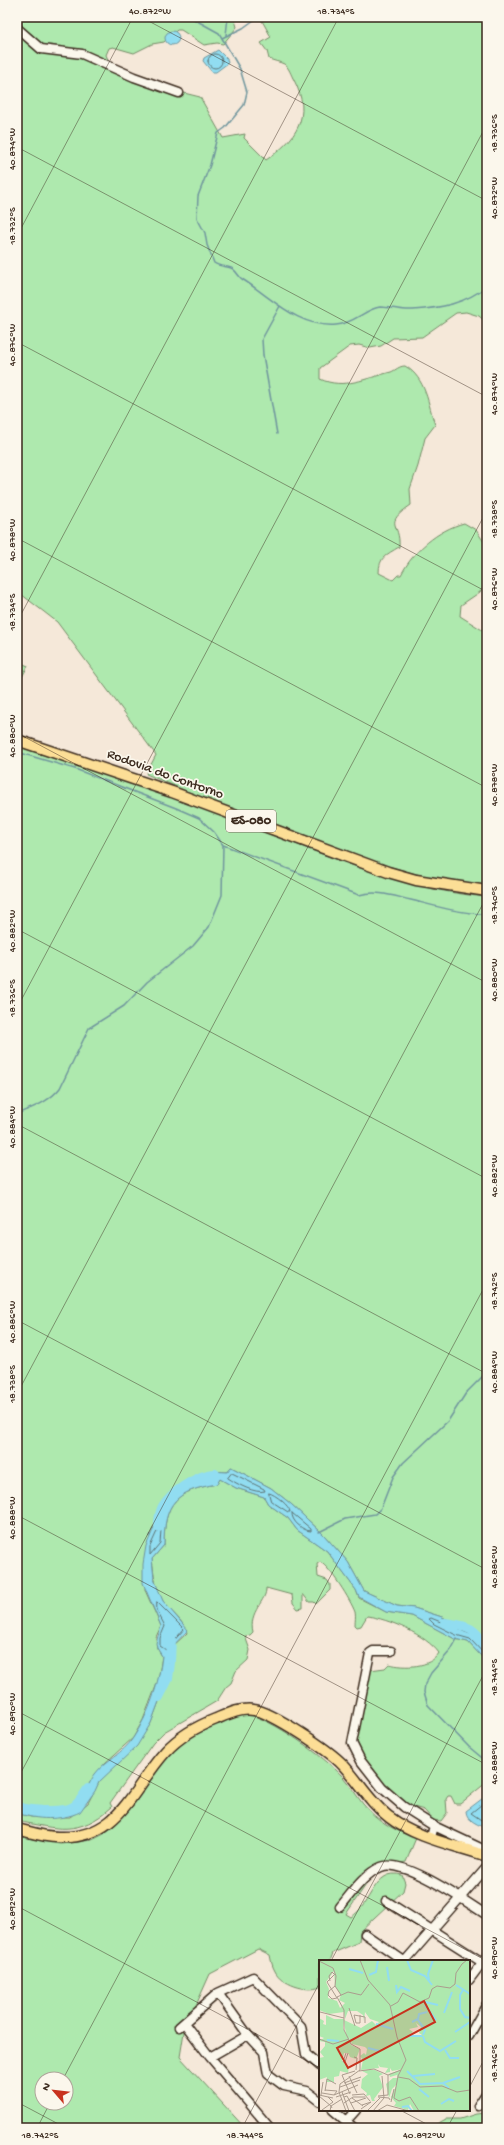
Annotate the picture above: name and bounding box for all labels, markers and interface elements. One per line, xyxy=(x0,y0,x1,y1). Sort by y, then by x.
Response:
text: 40.872°W xyxy=(129,6,172,18)
text: 18.734°S xyxy=(317,6,355,18)
text: 18.736°S xyxy=(489,114,501,153)
text: 40.874°W xyxy=(7,128,19,170)
text: 40.872°W xyxy=(489,176,501,219)
text: 18.732°S xyxy=(7,207,19,246)
text: 40.876°W xyxy=(7,323,19,366)
text: 40.874°W xyxy=(489,373,501,415)
text: 18.738°S xyxy=(489,500,501,539)
text: 40.878°W xyxy=(7,518,19,561)
text: 40.876°W xyxy=(489,567,501,610)
text: 18.734°S xyxy=(7,593,19,631)
text: 40.880°W xyxy=(7,714,19,758)
street label: Rodovia do Contorno xyxy=(105,746,225,804)
text: 40.878°W xyxy=(489,763,501,806)
road number: ES-080 xyxy=(226,810,276,832)
text: 18.740°S xyxy=(489,886,501,925)
text: 40.882°W xyxy=(7,909,19,952)
text: 40.880°W xyxy=(489,958,501,1002)
text: 18.736°S xyxy=(7,979,19,1018)
text: 40.884°W xyxy=(7,1105,19,1148)
text: 40.882°W xyxy=(489,1154,501,1197)
text: 18.742°S xyxy=(489,1272,501,1310)
text: 40.886°W xyxy=(7,1300,19,1343)
text: 40.884°W xyxy=(489,1350,501,1393)
text: 18.738°S xyxy=(7,1365,19,1404)
text: 40.888°W xyxy=(7,1496,19,1540)
text: 40.886°W xyxy=(489,1545,501,1588)
text: 18.744°S xyxy=(489,1658,501,1696)
text: 40.890°W xyxy=(7,1692,19,1735)
text: 40.888°W xyxy=(489,1741,501,1785)
text: 40.892°W xyxy=(7,1888,19,1930)
text: 40.890°W xyxy=(489,1936,501,1979)
inset map xyxy=(319,1960,470,2111)
text: 18.746°S xyxy=(489,2044,501,2082)
north arrow xyxy=(34,2071,74,2111)
text: N xyxy=(40,2081,54,2093)
text: 18.742°S xyxy=(21,2130,59,2142)
text: 18.744°S xyxy=(226,2130,264,2142)
text: 40.892°W xyxy=(403,2130,445,2142)

